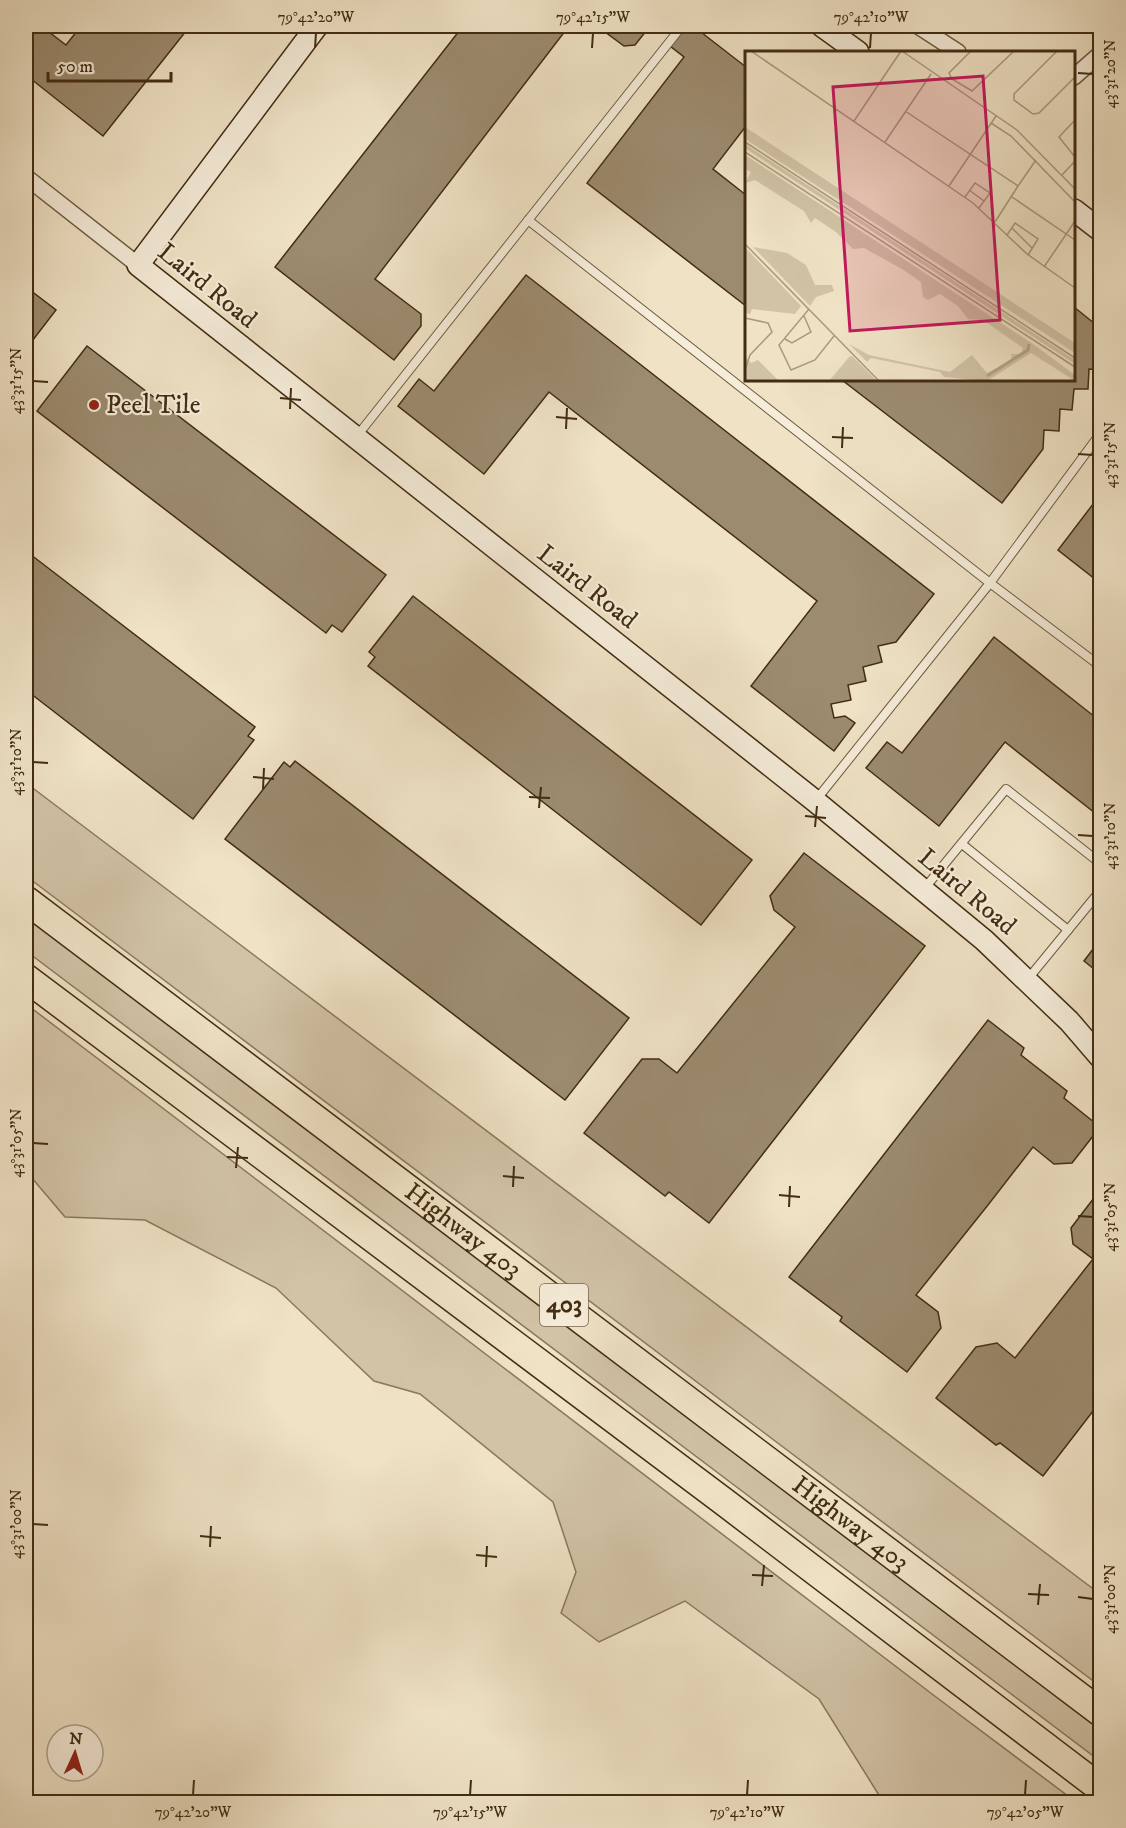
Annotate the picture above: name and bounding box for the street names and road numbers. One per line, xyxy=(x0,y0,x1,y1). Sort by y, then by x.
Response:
street label: Laird Road xyxy=(151,236,263,336)
street label: Laird Road xyxy=(530,538,644,636)
street label: Laird Road xyxy=(911,841,1023,943)
street label: Highway 403 xyxy=(398,1175,528,1286)
road number: 403 xyxy=(540,1284,588,1326)
street label: Highway 403 xyxy=(785,1469,916,1579)

